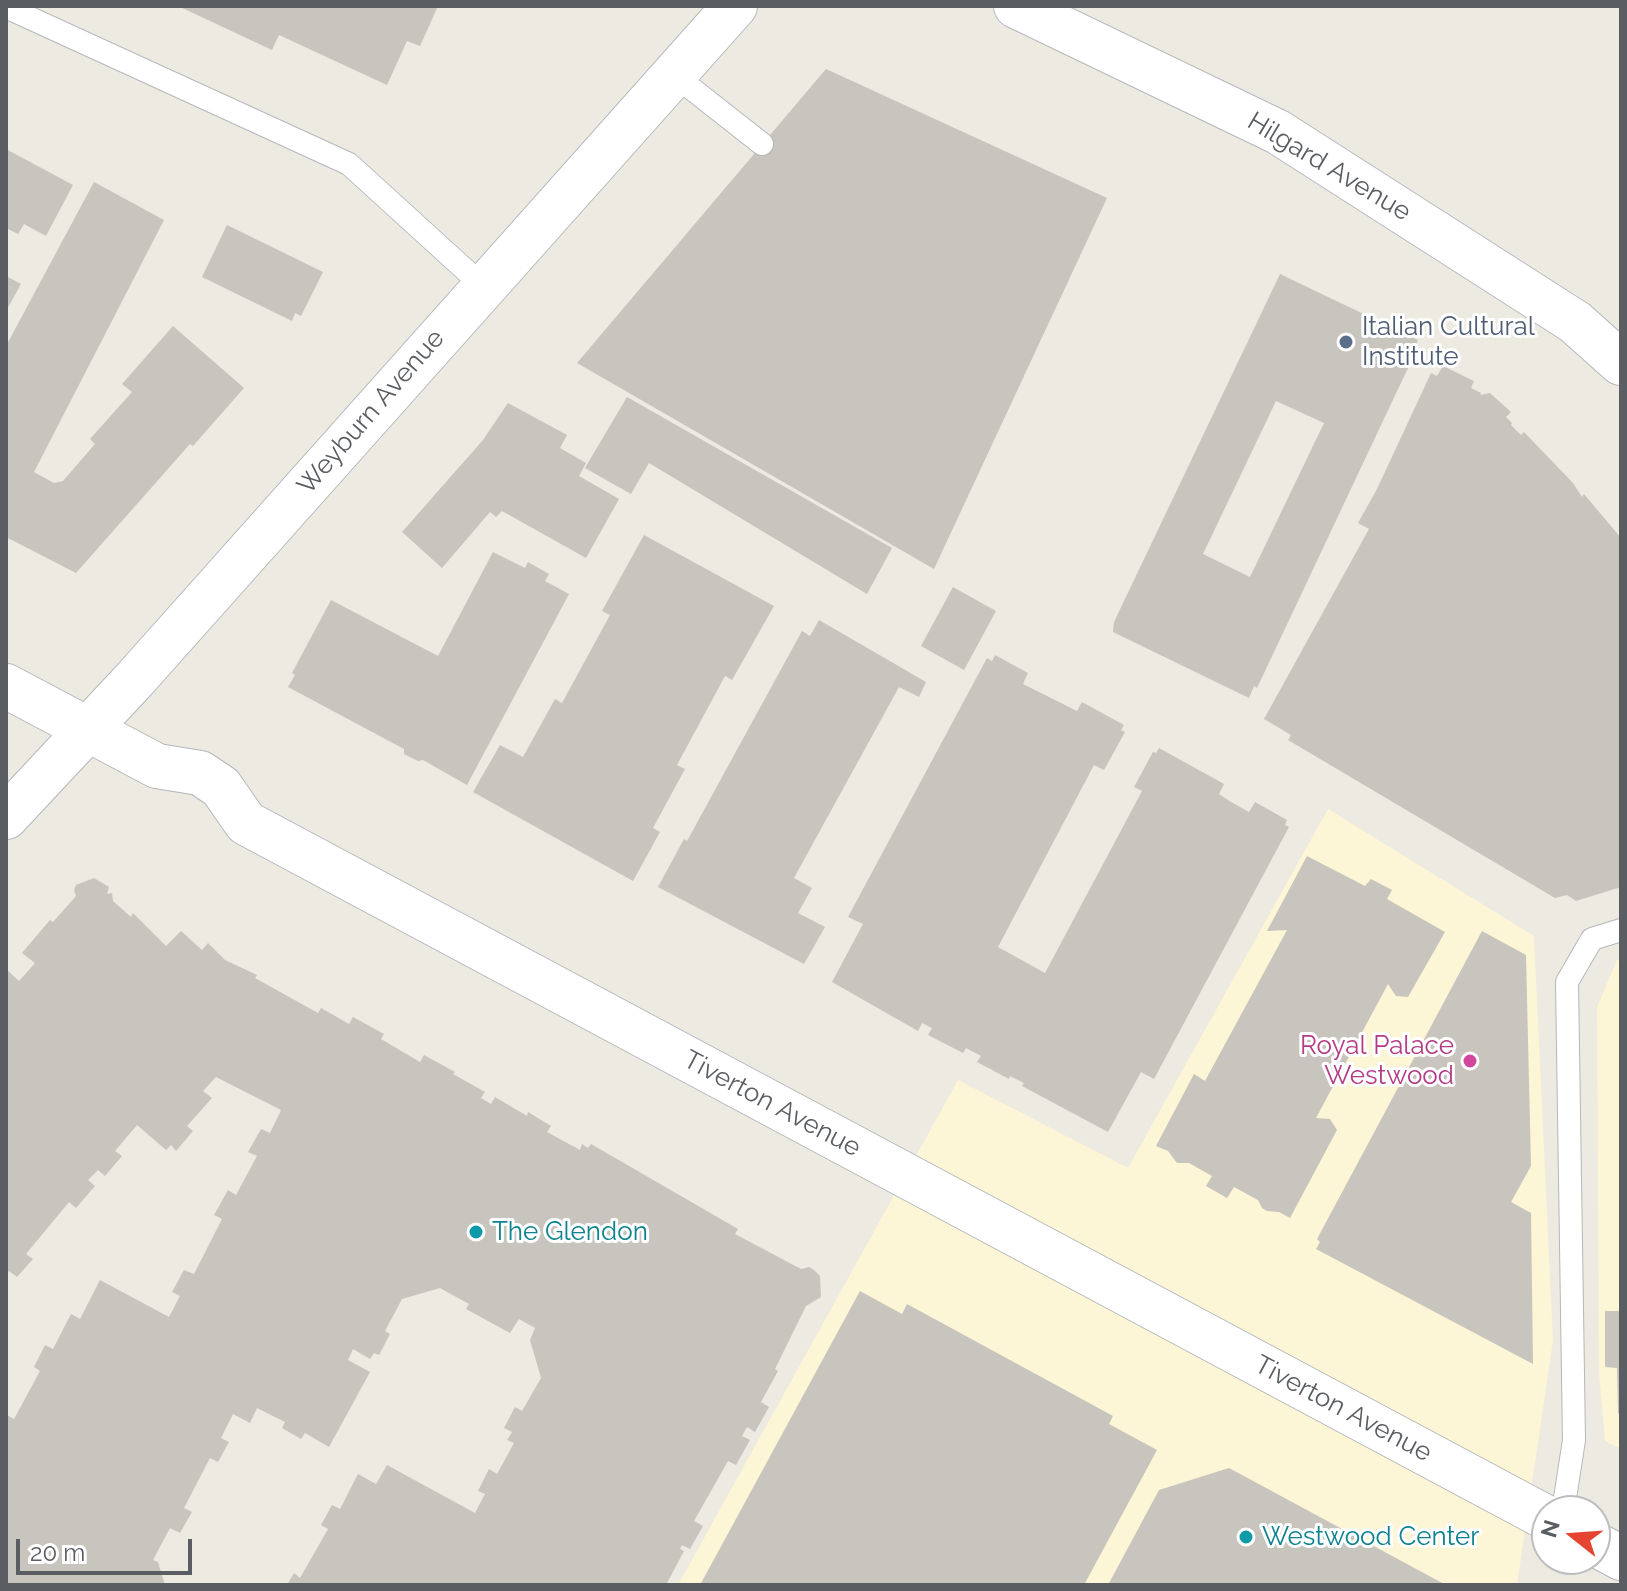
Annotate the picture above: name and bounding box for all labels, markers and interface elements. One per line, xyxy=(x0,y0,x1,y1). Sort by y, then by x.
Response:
street label: Hilgard Avenue xyxy=(1242,106,1416,228)
place label: Italian Cultural Institute xyxy=(1362,311,1535,372)
street label: Weyburn Avenue xyxy=(291,323,451,501)
marker: Italian Cultural Institute xyxy=(1337,333,1355,351)
place label: Royal Palace Westwood xyxy=(1300,1030,1454,1092)
street label: Tiverton Avenue xyxy=(678,1044,866,1164)
marker: Royal Palace Westwood xyxy=(1461,1052,1479,1070)
place label: The Glendon xyxy=(492,1216,648,1248)
marker: The Glendon xyxy=(467,1223,485,1241)
street label: Tiverton Avenue xyxy=(1249,1349,1437,1469)
north arrow xyxy=(1531,1495,1611,1575)
text: N xyxy=(1535,1517,1565,1540)
place label: Westwood Center xyxy=(1262,1521,1479,1553)
scale bar xyxy=(20,1523,196,1573)
marker: Westwood Center xyxy=(1237,1528,1255,1546)
text: 20 m xyxy=(30,1538,85,1567)

